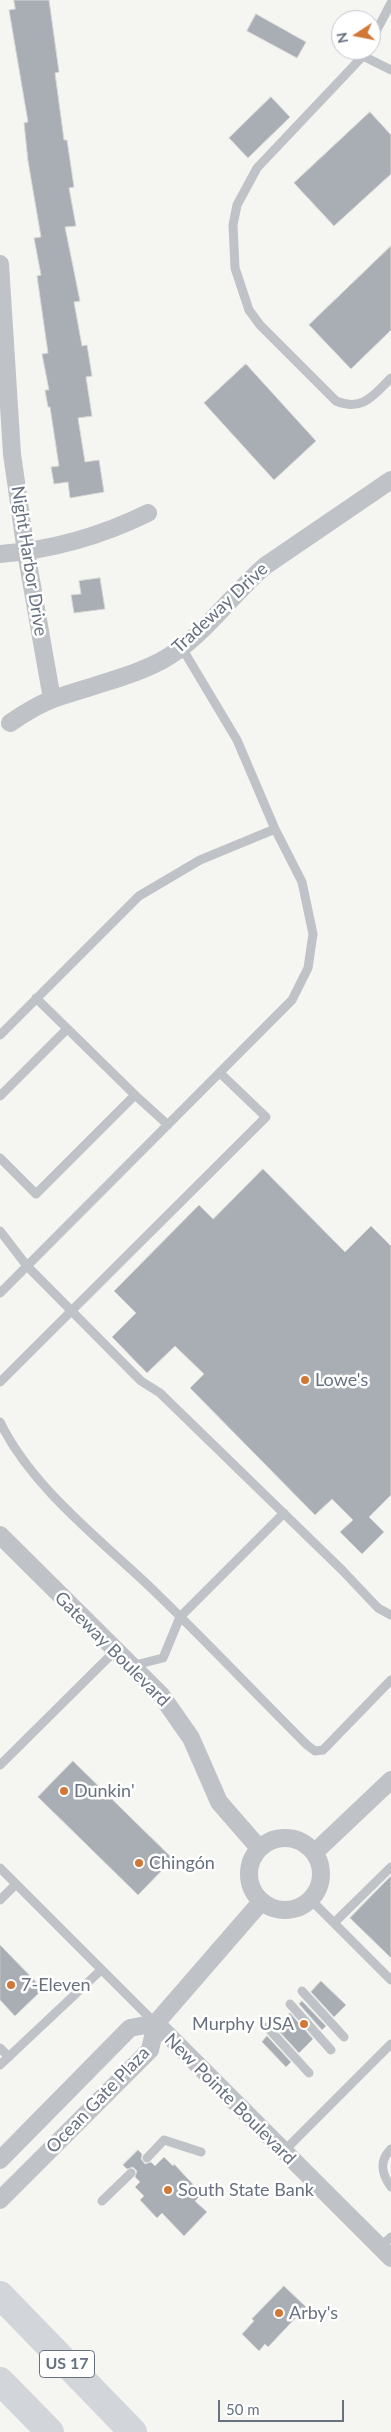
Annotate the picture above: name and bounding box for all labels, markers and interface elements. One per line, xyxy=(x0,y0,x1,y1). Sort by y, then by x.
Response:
north arrow xyxy=(331,10,381,60)
text: N xyxy=(332,31,351,45)
street label: Night Harbor Drive xyxy=(6,484,52,638)
street label: Tradeway Drive xyxy=(168,558,272,658)
place label: Lowe's xyxy=(315,1369,368,1391)
marker: Lowe's xyxy=(299,1374,311,1386)
street label: Gateway Boulevard xyxy=(50,1587,174,1711)
place label: Dunkin' xyxy=(74,1780,135,1802)
marker: Dunkin' xyxy=(58,1785,70,1797)
place label: Chingón xyxy=(149,1852,215,1874)
marker: Chingón xyxy=(133,1857,145,1869)
place label: 7-Eleven xyxy=(21,1974,91,1996)
marker: 7-Eleven xyxy=(5,1979,17,1991)
place label: Murphy USA xyxy=(192,2013,294,2035)
marker: Murphy USA xyxy=(298,2018,310,2030)
street label: New Pointe Boulevard xyxy=(160,2029,300,2169)
street label: Ocean Gate Plaza xyxy=(42,2042,154,2158)
place label: South State Bank xyxy=(178,2179,314,2201)
marker: South State Bank xyxy=(162,2184,174,2196)
place label: Arby's xyxy=(289,2302,338,2324)
marker: Arby's xyxy=(273,2307,285,2319)
road number: US 17 xyxy=(40,2350,94,2378)
scale bar xyxy=(221,2390,347,2422)
text: 50 m xyxy=(226,2400,260,2418)

